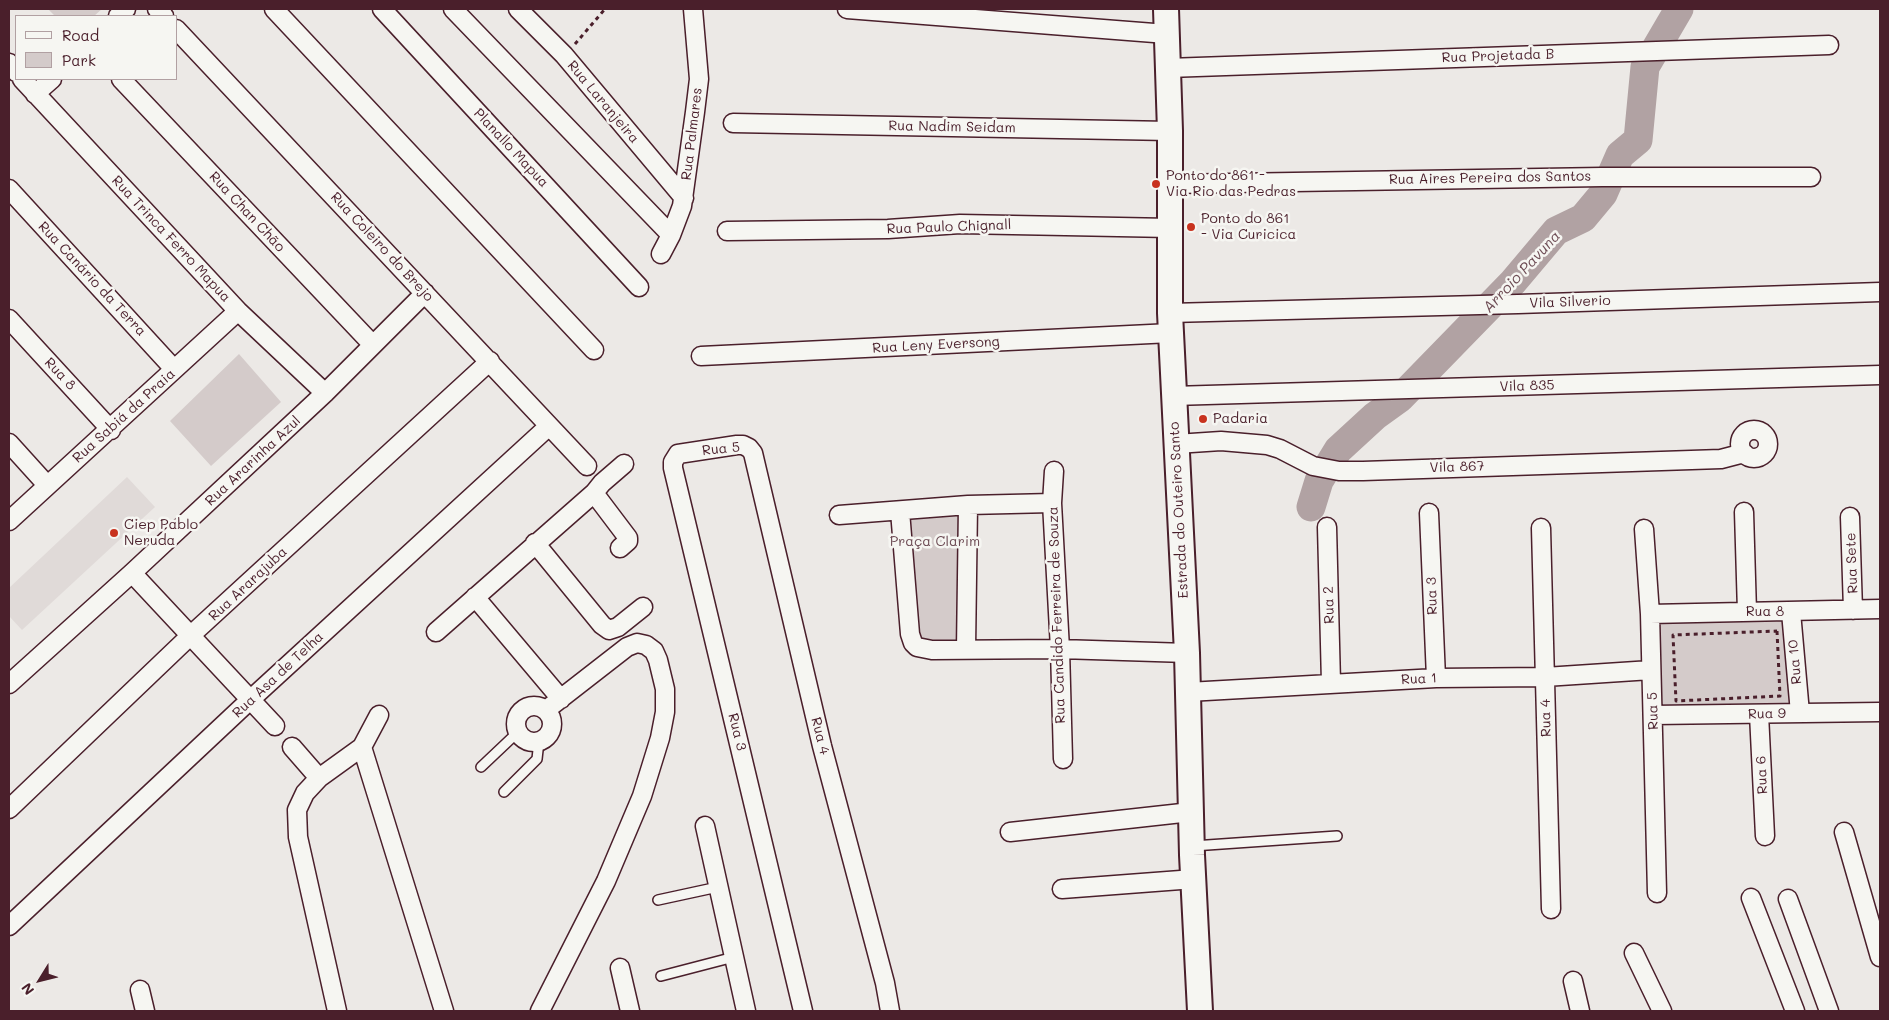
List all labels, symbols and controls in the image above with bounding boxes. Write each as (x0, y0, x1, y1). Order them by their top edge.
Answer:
legend (15, 15, 178, 80)
text: Road (62, 25, 99, 45)
street label: Rua Projetada B (1441, 46, 1555, 66)
text: Park (62, 50, 96, 70)
street label: Rua Laranjeira (564, 57, 642, 147)
street label: Rua Palmares (678, 87, 706, 181)
street label: Planallo Mapua (470, 105, 552, 191)
street label: Rua Nadim Seidam (888, 117, 1016, 137)
street label: Rua Chan Chão (206, 168, 288, 256)
place label: Ponto do 861 - Via Rio das Pedras (1166, 168, 1296, 200)
street label: Rua Aires Pereira dos Santos (1389, 168, 1591, 188)
street label: Rua Trinca Ferro Mapua (108, 172, 234, 306)
marker: Ponto do 861 - Via Rio das Pedras (1150, 178, 1162, 190)
street label: Rua Coleiro do Brejo (327, 189, 437, 305)
place label: Ponto do 861 - Via Curicica (1201, 211, 1296, 243)
street label: Rua Paulo Chignall (886, 216, 1012, 238)
street label: Rua Canário da Terra (35, 218, 149, 340)
marker: Ponto do 861 - Via Curicica (1185, 221, 1197, 233)
water label: Arroio Pavuna (1480, 227, 1564, 317)
street label: Vila Silverio (1529, 292, 1611, 312)
street label: Rua Leny Eversong (872, 333, 1000, 357)
street label: Rua 8 (41, 354, 79, 394)
street label: Rua Sabiá da Praia (69, 366, 179, 466)
street label: Vila 835 (1499, 377, 1555, 395)
place label: Padaria (1213, 411, 1268, 427)
street label: Rua Ararinha Azul (202, 413, 304, 509)
marker: Padaria (1197, 413, 1209, 425)
street label: Estrada do Outeiro Santo (1166, 421, 1192, 599)
street label: Rua 5 (701, 439, 741, 459)
street label: Vila 867 (1429, 458, 1485, 476)
street label: Rua Candido Ferreira de Souza (1045, 506, 1069, 724)
place label: Ciep Pablo Neruda (124, 517, 198, 550)
marker: Ciep Pablo Neruda (108, 527, 120, 539)
street label: Rua Sete (1843, 532, 1861, 594)
park label: Praça Clarim (890, 534, 980, 550)
street label: Rua Ararajuba (205, 543, 291, 625)
street label: Rua 3 (1423, 577, 1441, 615)
street label: Rua 2 (1320, 586, 1338, 624)
street label: Rua 8 (1746, 604, 1784, 620)
street label: Rua Asa de Telha (229, 629, 327, 721)
street label: Rua 10 (1785, 639, 1805, 685)
street label: Rua 1 (1401, 670, 1437, 688)
street label: Rua 5 (1644, 692, 1662, 730)
street label: Rua 4 (1537, 699, 1555, 737)
street label: Rua 9 (1748, 705, 1786, 723)
street label: Rua 3 (724, 712, 750, 752)
street label: Rua 4 (807, 716, 833, 756)
street label: Rua 6 (1753, 755, 1771, 795)
north arrow (15, 955, 65, 1005)
text: N (17, 979, 38, 999)

